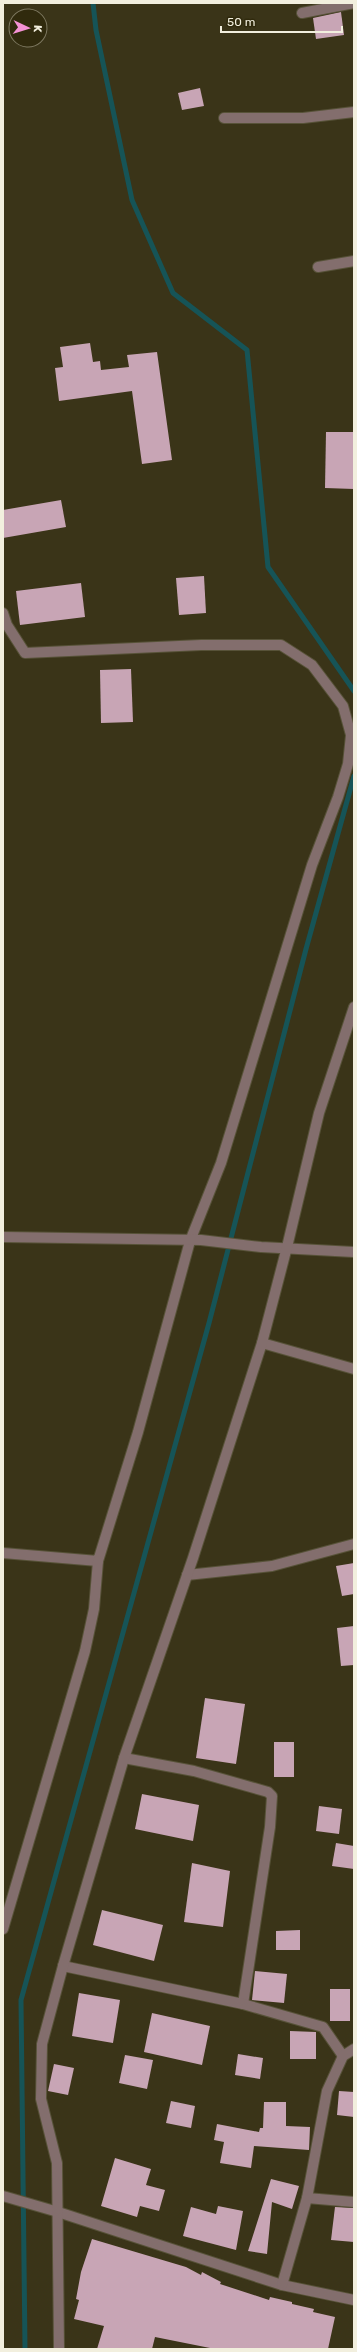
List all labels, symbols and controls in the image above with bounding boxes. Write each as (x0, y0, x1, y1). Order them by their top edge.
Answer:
north arrow (8, 8, 48, 48)
scale bar (221, 8, 342, 34)
text: 50 m (227, 15, 255, 29)
text: K (31, 25, 44, 33)

